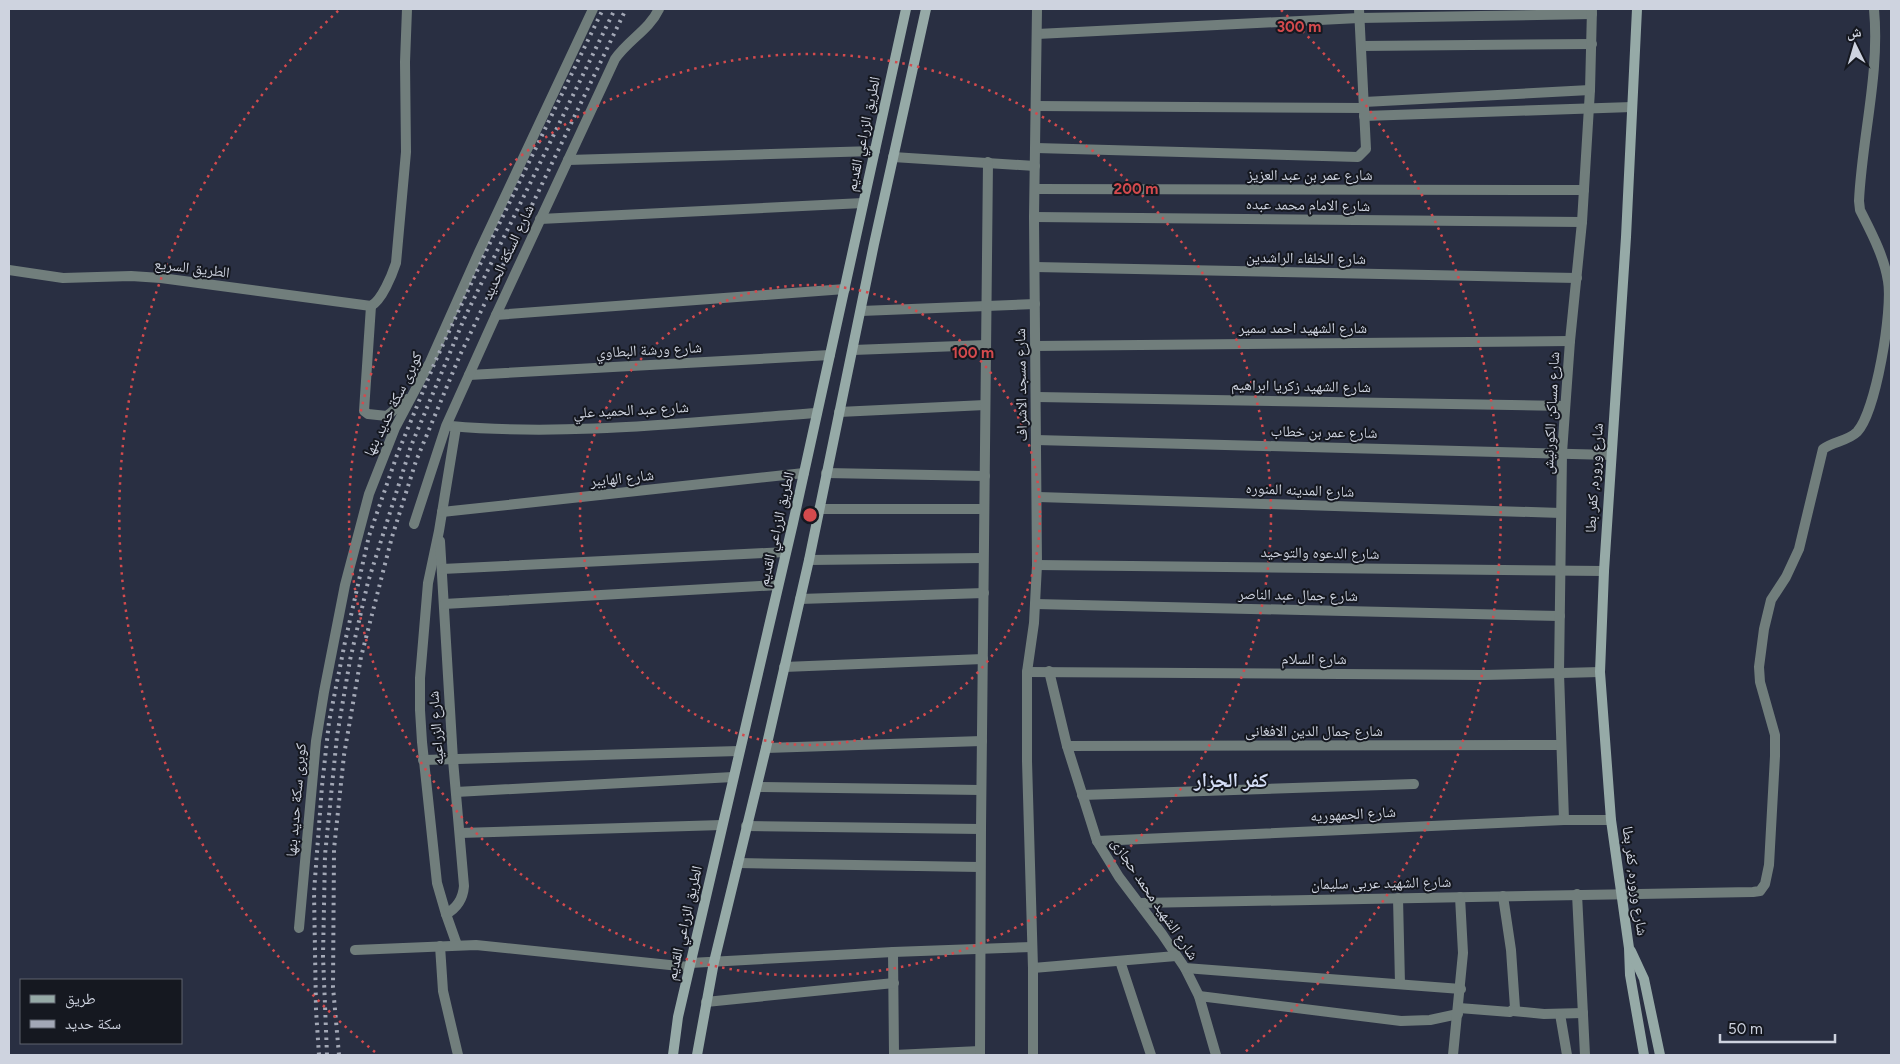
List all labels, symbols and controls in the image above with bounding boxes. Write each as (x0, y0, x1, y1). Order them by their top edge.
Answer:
text: 300 m (1277, 18, 1321, 36)
north arrow (1830, 20, 1880, 70)
text: ش (1846, 23, 1862, 42)
street label: الطريق الزراعي القديم (842, 75, 887, 194)
street label: شارع عمر بن عبد العزيز (1246, 166, 1373, 185)
text: 200 m (1114, 180, 1158, 198)
street label: شارع الامام محمد عبده (1246, 195, 1370, 216)
street label: شارع السكة الحديد (478, 202, 539, 303)
street label: شارع الخلفاء الراشدين (1246, 248, 1366, 269)
street label: الطريق السريع (153, 254, 231, 283)
street label: شارع الشهيد احمد سمير (1238, 319, 1367, 338)
street label: شارع مسجد الاشراف (1011, 328, 1032, 442)
street label: شارع ورشة البطاوي (596, 338, 703, 365)
text: 100 m (952, 344, 994, 362)
street label: كوبرى سكة حديد بنها (360, 349, 427, 460)
street label: شارع مساكن الكورنيش (1539, 351, 1564, 475)
street label: شارع الشهيد زكريا ابراهيم (1231, 376, 1371, 397)
street label: شارع عبد الحميد علي (573, 398, 690, 425)
street label: شارع عمر بن خطاب (1270, 422, 1378, 443)
street label: شارع وروره, كفر بطا (1581, 422, 1608, 534)
street label: شارع الهايبر (588, 466, 655, 491)
street label: الطريق الزراعي القديم (754, 470, 801, 589)
street label: شارع المدينه المنوره (1245, 479, 1355, 502)
centre of rings (801, 506, 819, 524)
street label: شارع الدعوه والتوحيد (1260, 543, 1380, 564)
street label: شارع جمال عبد الناصر (1237, 585, 1358, 606)
street label: شارع السلام (1281, 650, 1347, 669)
street label: شارع الزراعيه (424, 690, 449, 766)
street label: شارع جمال الدين الافغانى (1245, 722, 1383, 741)
street label: كوبرى سكة حديد بنها (282, 742, 311, 858)
district label: كفر الجزار (1193, 768, 1268, 792)
street label: شارع الجمهوريه (1310, 803, 1396, 826)
street label: شارع وروره, كفر بطا (1617, 825, 1652, 937)
street label: شارع الشهيد محمد حجازى (1107, 835, 1203, 964)
street label: الطريق الزراعي القديم (662, 864, 709, 983)
street label: شارع الشهيد عربى سليمان (1311, 873, 1451, 894)
legend (20, 979, 182, 1044)
text: طريق (65, 990, 96, 1009)
scale bar (1720, 1012, 1835, 1044)
text: سكة حديد (65, 1015, 121, 1033)
text: 50 m (1728, 1020, 1763, 1038)

